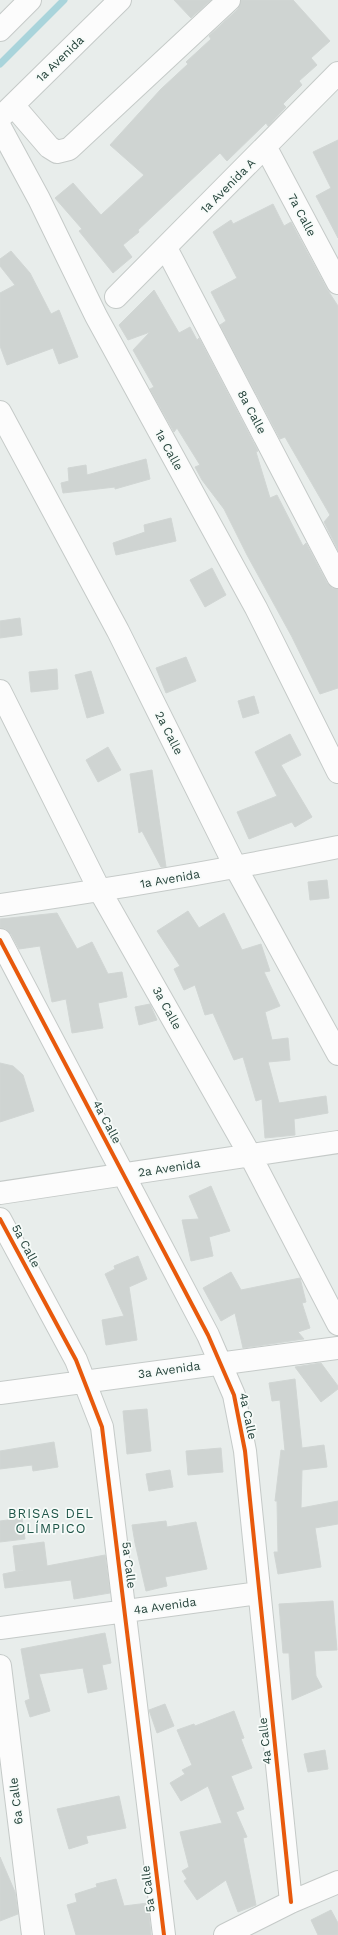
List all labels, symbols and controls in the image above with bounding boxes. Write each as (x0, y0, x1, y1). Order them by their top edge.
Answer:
street label: 1a Avenida (33, 33, 87, 85)
street label: 1a Avenida A (198, 156, 258, 216)
street label: 7a Calle (285, 191, 319, 239)
street label: 8a Calle (235, 388, 269, 436)
street label: 1a Calle (152, 427, 186, 473)
street label: 2a Calle (152, 709, 186, 757)
street label: 1a Avenida (139, 867, 201, 891)
street label: 3a Calle (150, 984, 185, 1032)
street label: 4a Calle (90, 1098, 124, 1146)
street label: 2a Avenida (137, 1156, 201, 1180)
street label: 5a Calle (9, 1222, 43, 1270)
street label: 3a Avenida (137, 1359, 201, 1381)
street label: 4a Calle (236, 1391, 260, 1441)
district label: BRISAS DEL OLÍMPICO (8, 1506, 94, 1536)
street label: 5a Calle (119, 1541, 139, 1589)
street label: 4a Avenida (133, 1595, 197, 1617)
street label: 4a Calle (256, 1717, 274, 1765)
street label: 6a Calle (6, 1777, 26, 1825)
street label: 5a Calle (138, 1865, 158, 1913)

